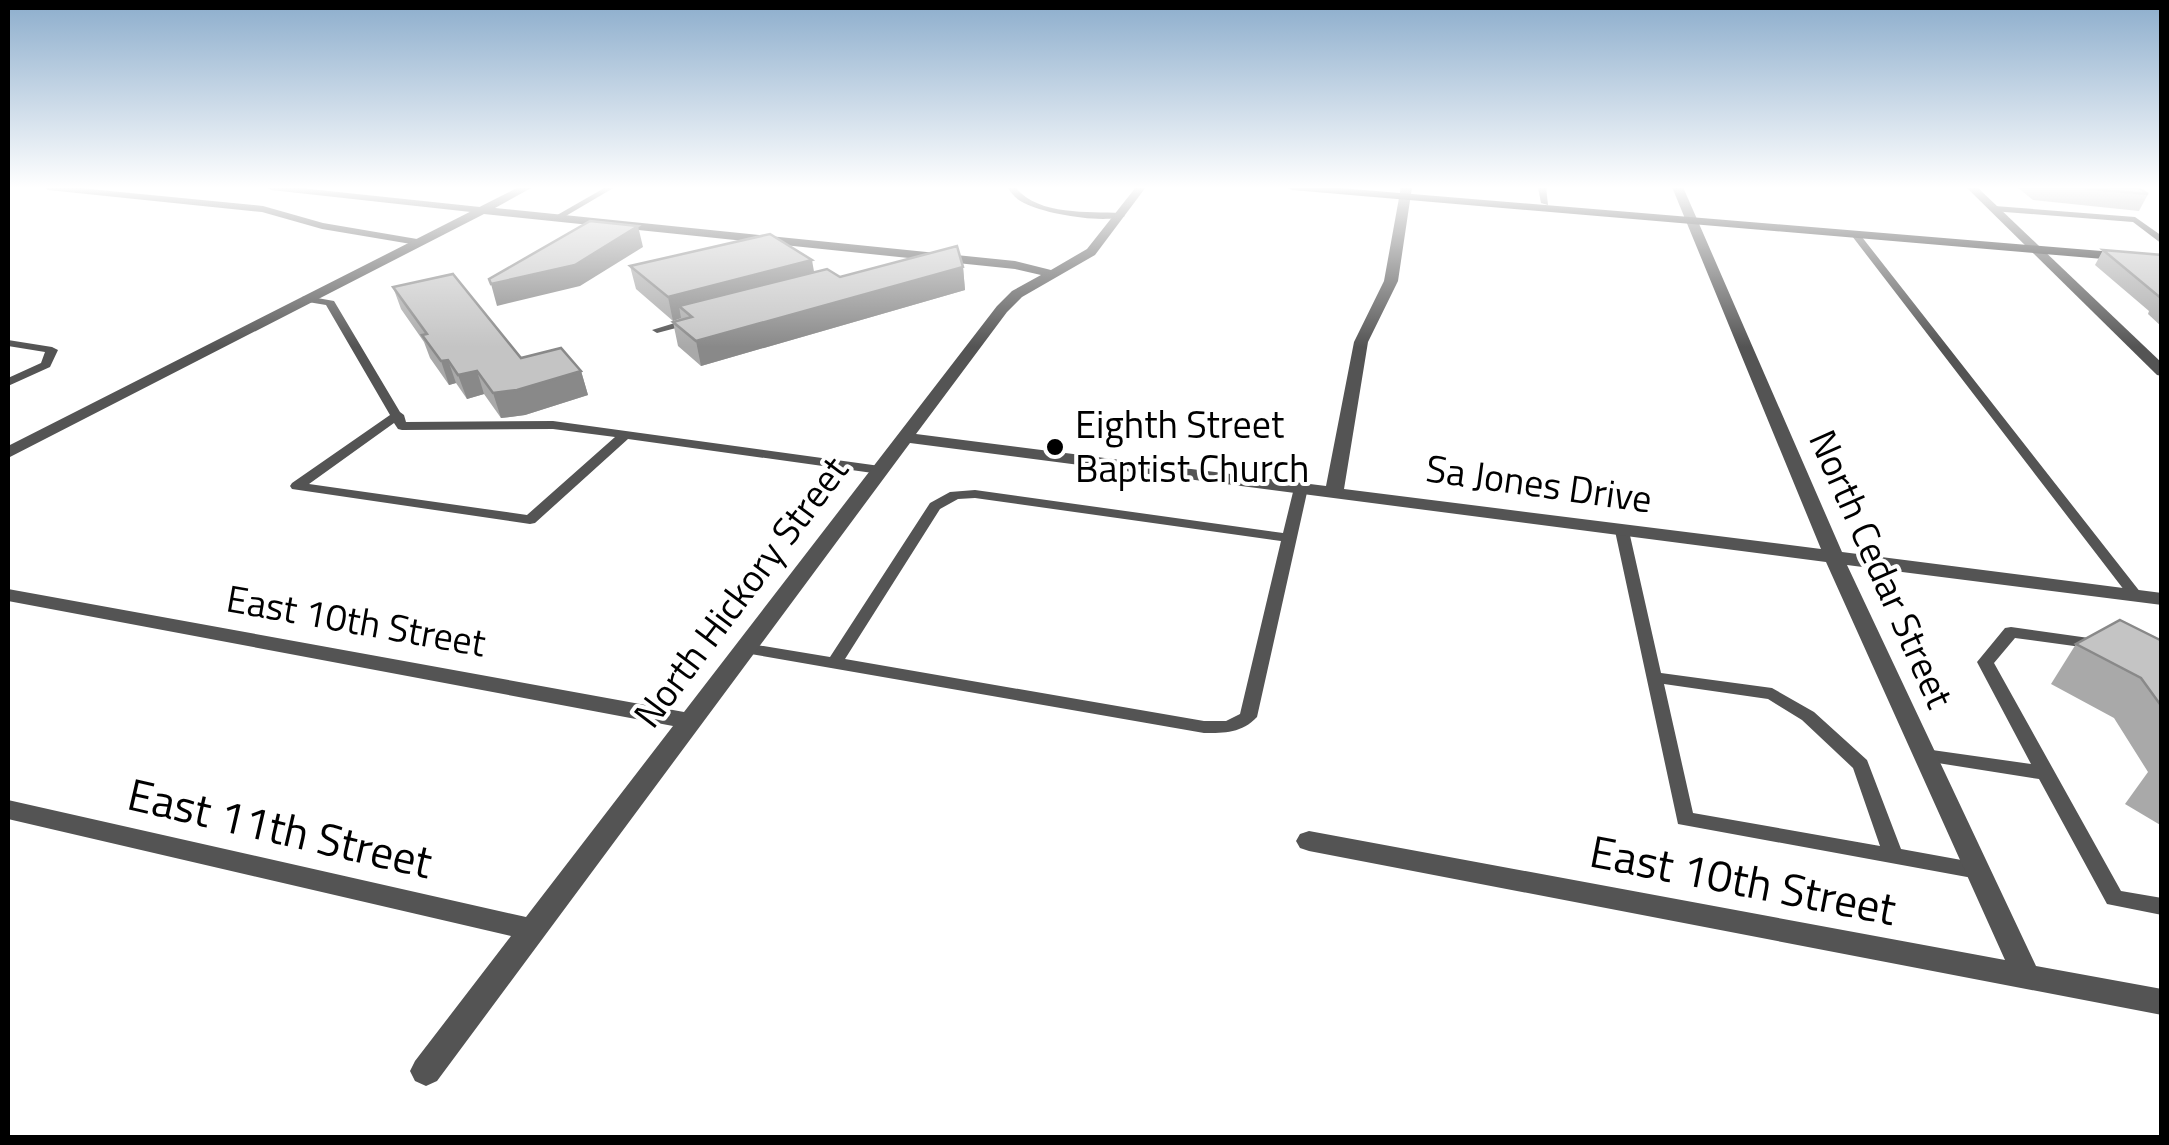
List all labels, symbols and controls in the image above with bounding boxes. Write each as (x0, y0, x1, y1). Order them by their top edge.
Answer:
place label: Eighth Street Baptist Church (1075, 395, 1309, 497)
street label: North Cedar Street (1795, 420, 1969, 717)
marker: Eighth Street Baptist Church (1044, 436, 1066, 458)
street label: Sa Jones Drive (1422, 438, 1656, 528)
street label: North Hickory Street (619, 443, 862, 739)
street label: East 10th Street (222, 569, 490, 671)
street label: East 11th Street (121, 759, 439, 895)
street label: East 10th Street (1584, 816, 1902, 942)

